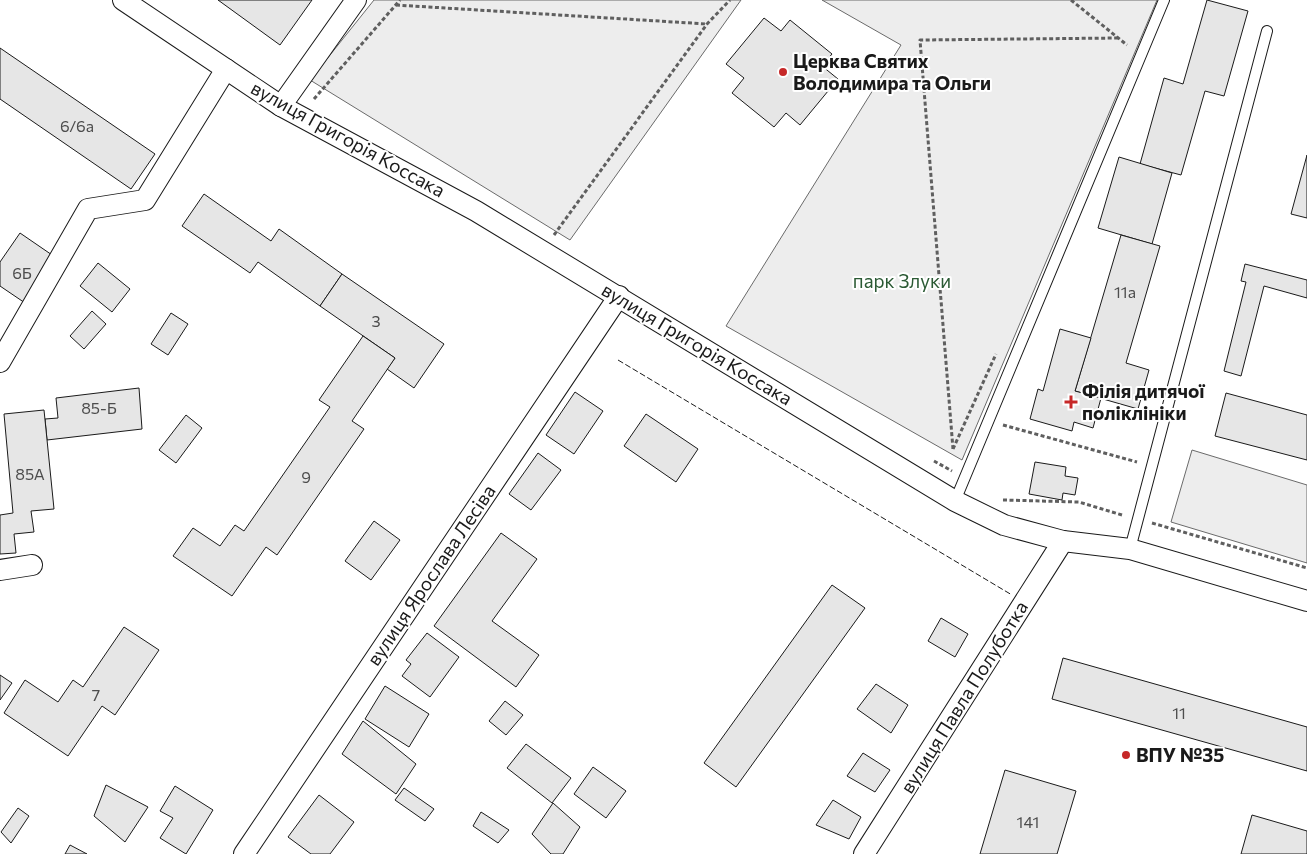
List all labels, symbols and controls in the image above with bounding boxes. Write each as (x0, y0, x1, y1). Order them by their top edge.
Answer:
place label: Церква Святих Володимира та Ольги (793, 49, 991, 94)
marker: Церква Святих Володимира та Ольги (777, 66, 789, 78)
street label: вулиця Григорія Коссака (247, 76, 449, 202)
house number: 6/6а (60, 116, 94, 135)
house number: 6Б (12, 263, 32, 282)
park label: парк Злуки (853, 269, 951, 292)
street label: вулиця Григорія Коссака (598, 278, 797, 410)
house number: 11а (1114, 282, 1136, 301)
house number: 3 (371, 311, 381, 330)
place label: Філія дитячої поліклініки (1082, 379, 1205, 424)
marker: Філія дитячої поліклініки (1064, 395, 1078, 409)
house number: 85-Б (81, 398, 117, 417)
house number: 85А (15, 464, 45, 483)
house number: 9 (301, 467, 311, 486)
street label: вулиця Ярослава Лесіва (361, 480, 500, 670)
street label: вулиця Павла Полуботка (895, 596, 1032, 797)
house number: 7 (92, 685, 100, 704)
house number: 11 (1172, 703, 1186, 722)
place label: ВПУ №35 (1136, 743, 1224, 766)
marker: ВПУ №35 (1120, 749, 1132, 761)
house number: 141 (1017, 812, 1039, 831)

